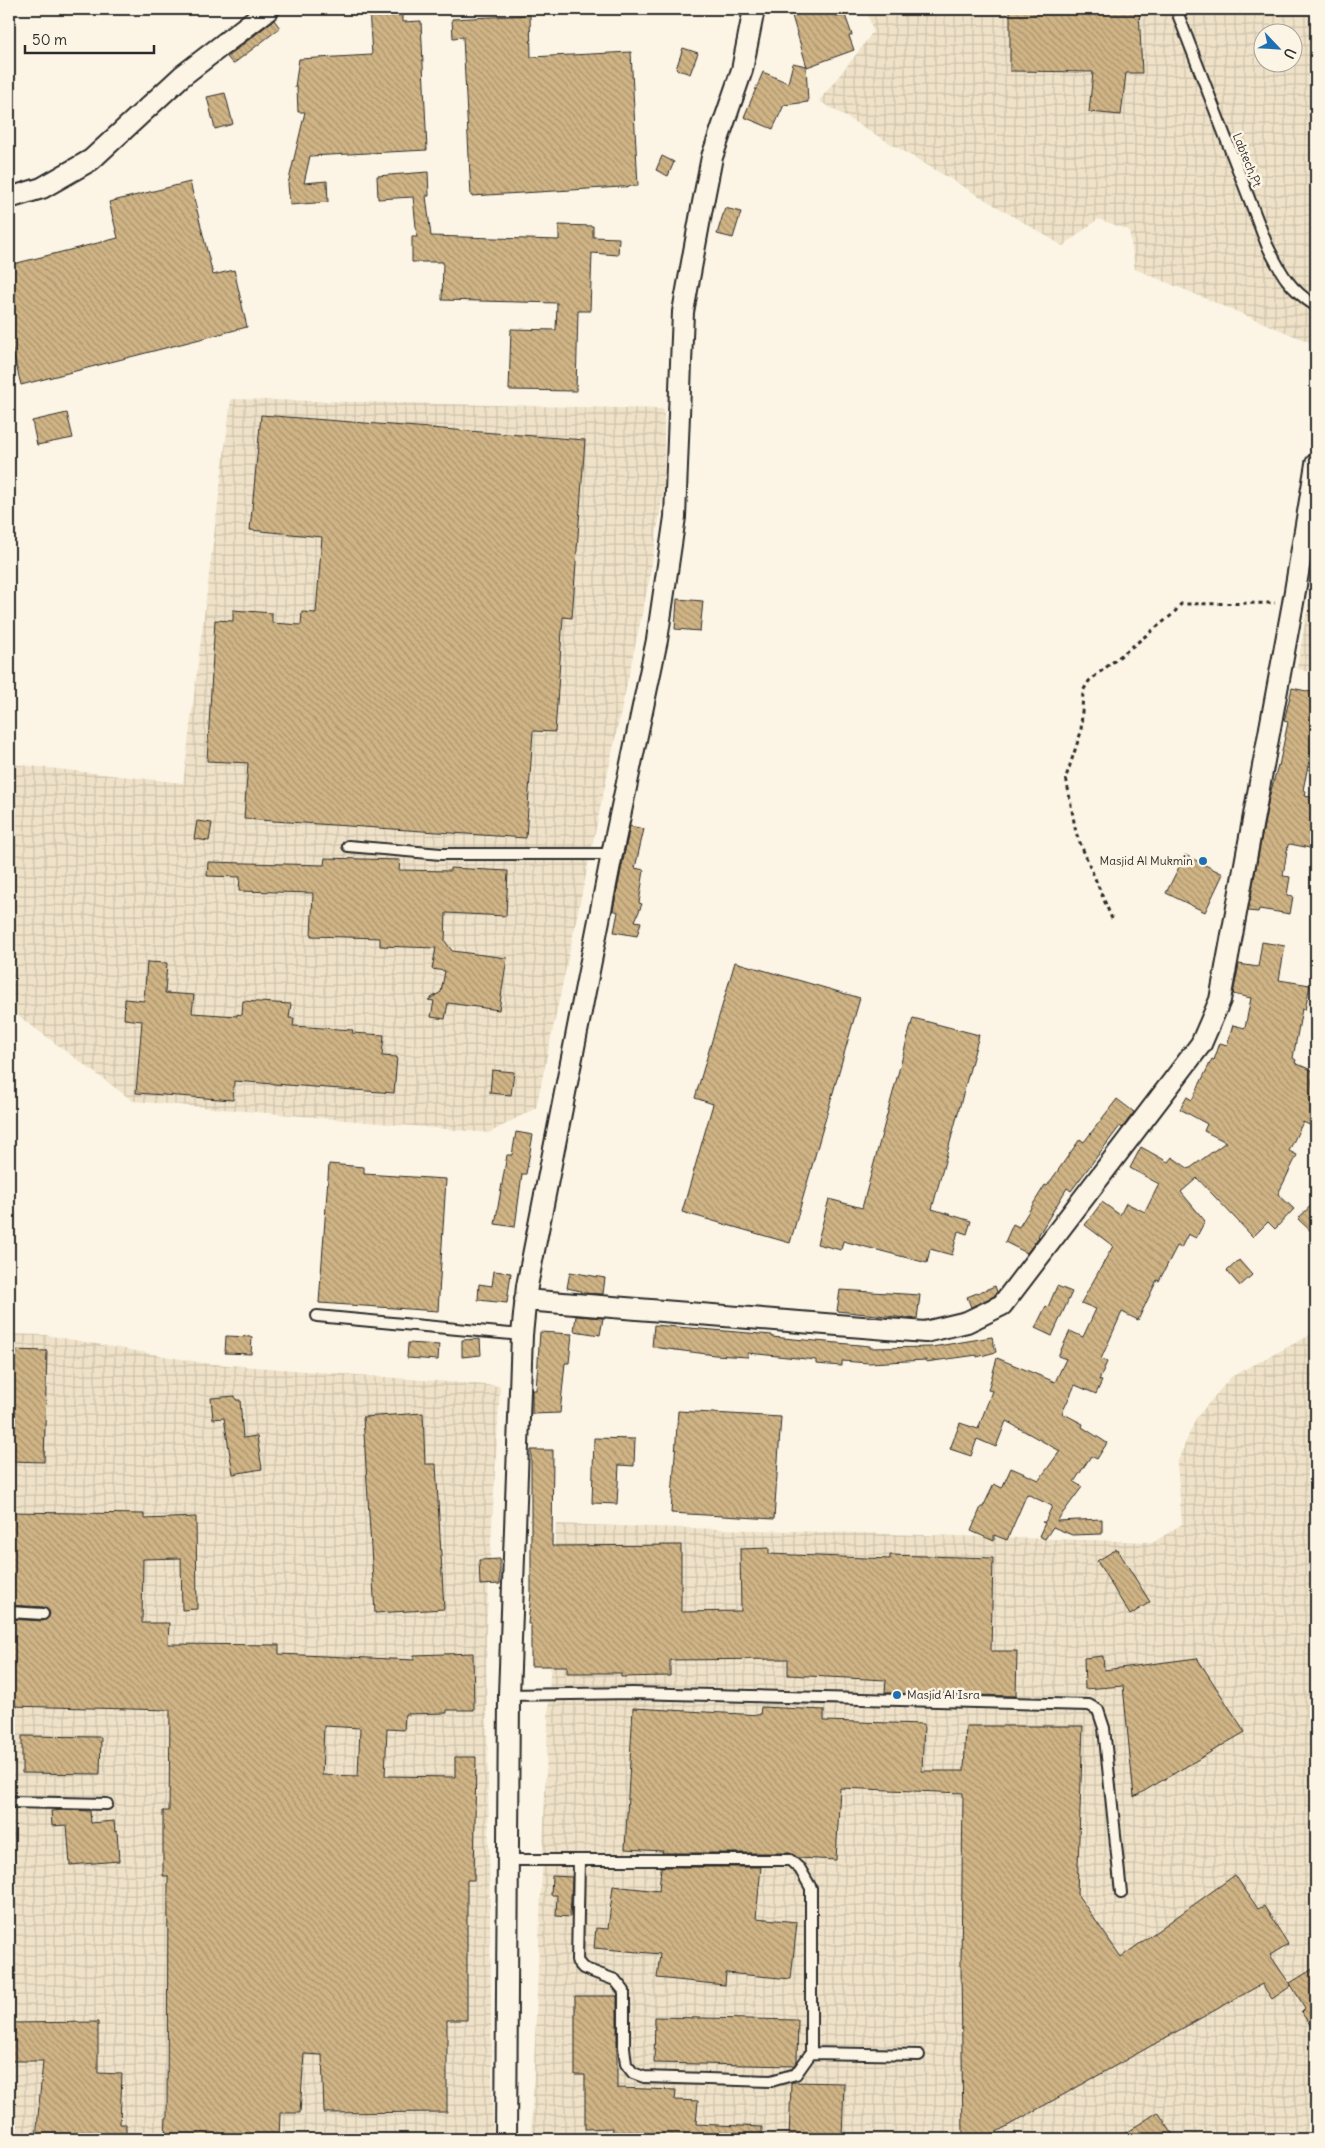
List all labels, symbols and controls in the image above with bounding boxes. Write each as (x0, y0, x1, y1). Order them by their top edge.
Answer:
scale bar (25, 22, 154, 54)
north arrow (1252, 22, 1302, 72)
text: 50 m (32, 30, 67, 49)
text: U (1280, 45, 1300, 62)
street label: Labtech,Pt (1230, 131, 1265, 189)
place label: Masjid Al Mukmin (1100, 853, 1193, 868)
marker: Masjid Al Mukmin (1197, 855, 1209, 867)
place label: Masjid Al Isra (907, 1687, 980, 1702)
marker: Masjid Al Isra (891, 1689, 903, 1701)

